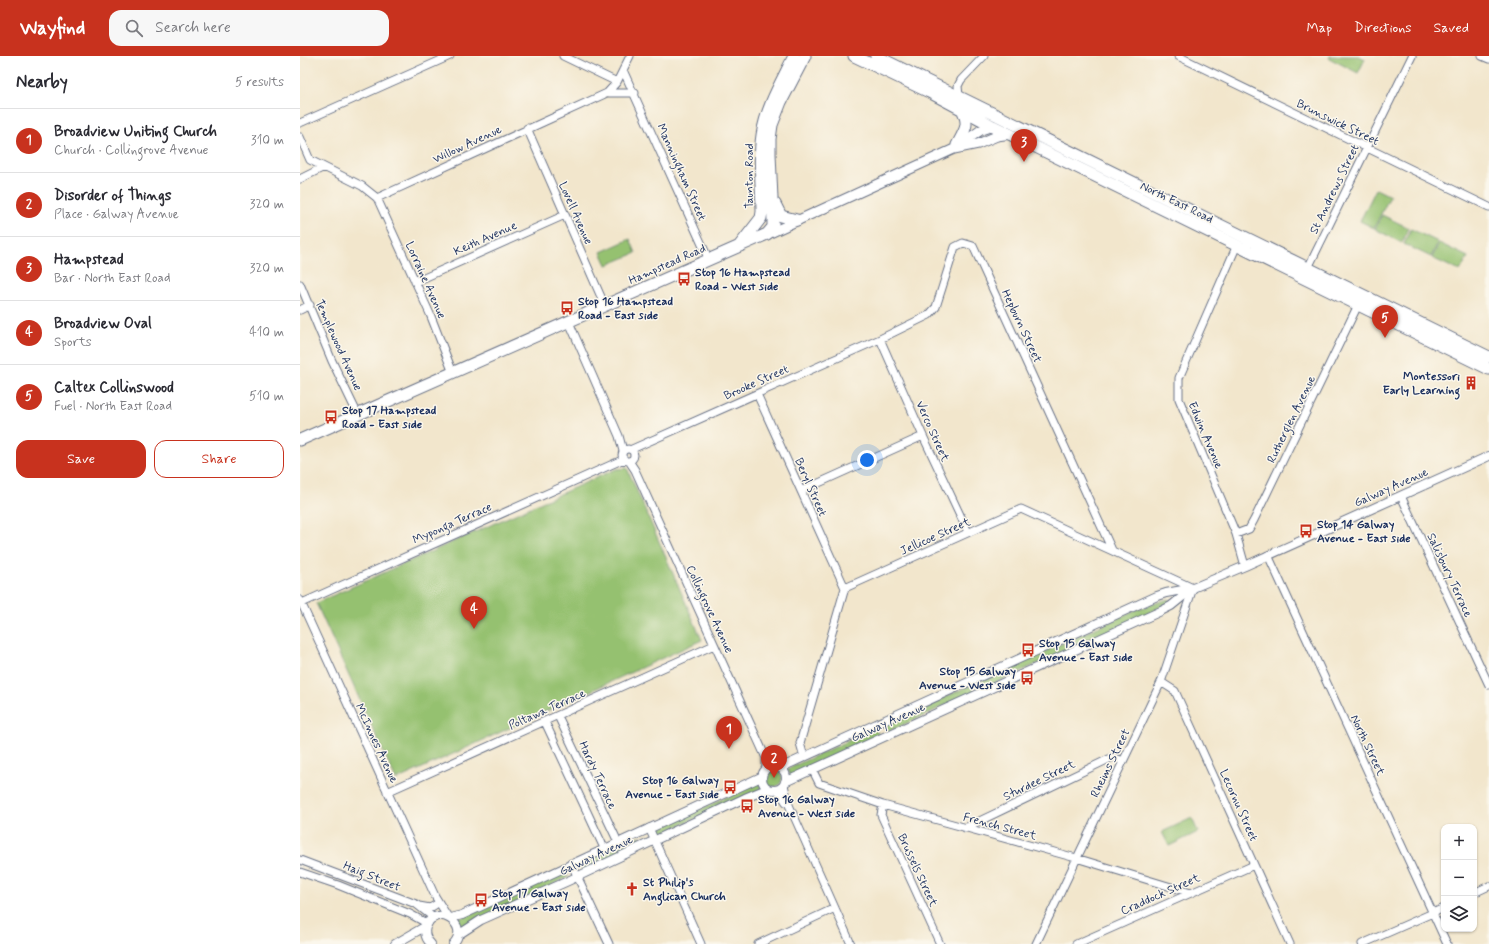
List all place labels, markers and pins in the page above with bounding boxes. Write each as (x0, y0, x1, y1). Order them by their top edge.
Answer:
pin: 3 (1011, 129, 1037, 162)
place label: Stop 16 Hampstead Road - West side (695, 265, 790, 295)
bus stop icon: Stop 16 Hampstead Road - West side (676, 271, 692, 287)
place label: Stop 16 Hampstead Road - East side (578, 294, 673, 324)
bus stop icon: Stop 16 Hampstead Road - East side (559, 300, 575, 316)
pin: 5 (1372, 305, 1398, 338)
place label: Montessori Early Learning (1383, 369, 1460, 400)
building icon: Montessori Early Learning (1463, 375, 1479, 391)
place label: Stop 17 Hampstead Road - East side (342, 403, 437, 433)
bus stop icon: Stop 17 Hampstead Road - East side (323, 409, 339, 425)
place label: Stop 14 Galway Avenue - East side (1317, 517, 1411, 547)
bus stop icon: Stop 14 Galway Avenue - East side (1298, 523, 1314, 539)
pin: 4 (461, 596, 487, 629)
place label: Stop 15 Galway Avenue - East side (1039, 636, 1133, 666)
bus stop icon: Stop 15 Galway Avenue - East side (1020, 642, 1036, 658)
place label: Stop 15 Galway Avenue - West side (919, 664, 1017, 694)
bus stop icon: Stop 15 Galway Avenue - West side (1019, 670, 1035, 686)
pin: 1 (716, 716, 742, 749)
pin: 2 (761, 745, 787, 778)
place label: Stop 16 Galway Avenue - East side (625, 773, 720, 803)
bus stop icon: Stop 16 Galway Avenue - East side (722, 779, 738, 795)
place label: Stop 16 Galway Avenue - West side (758, 792, 856, 822)
bus stop icon: Stop 16 Galway Avenue - West side (739, 798, 755, 814)
place label: St Philip's Anglican Church (643, 875, 726, 906)
church icon: St Philip's Anglican Church (624, 881, 640, 897)
place label: Stop 17 Galway Avenue - East side (492, 886, 586, 916)
bus stop icon: Stop 17 Galway Avenue - East side (473, 892, 489, 908)

